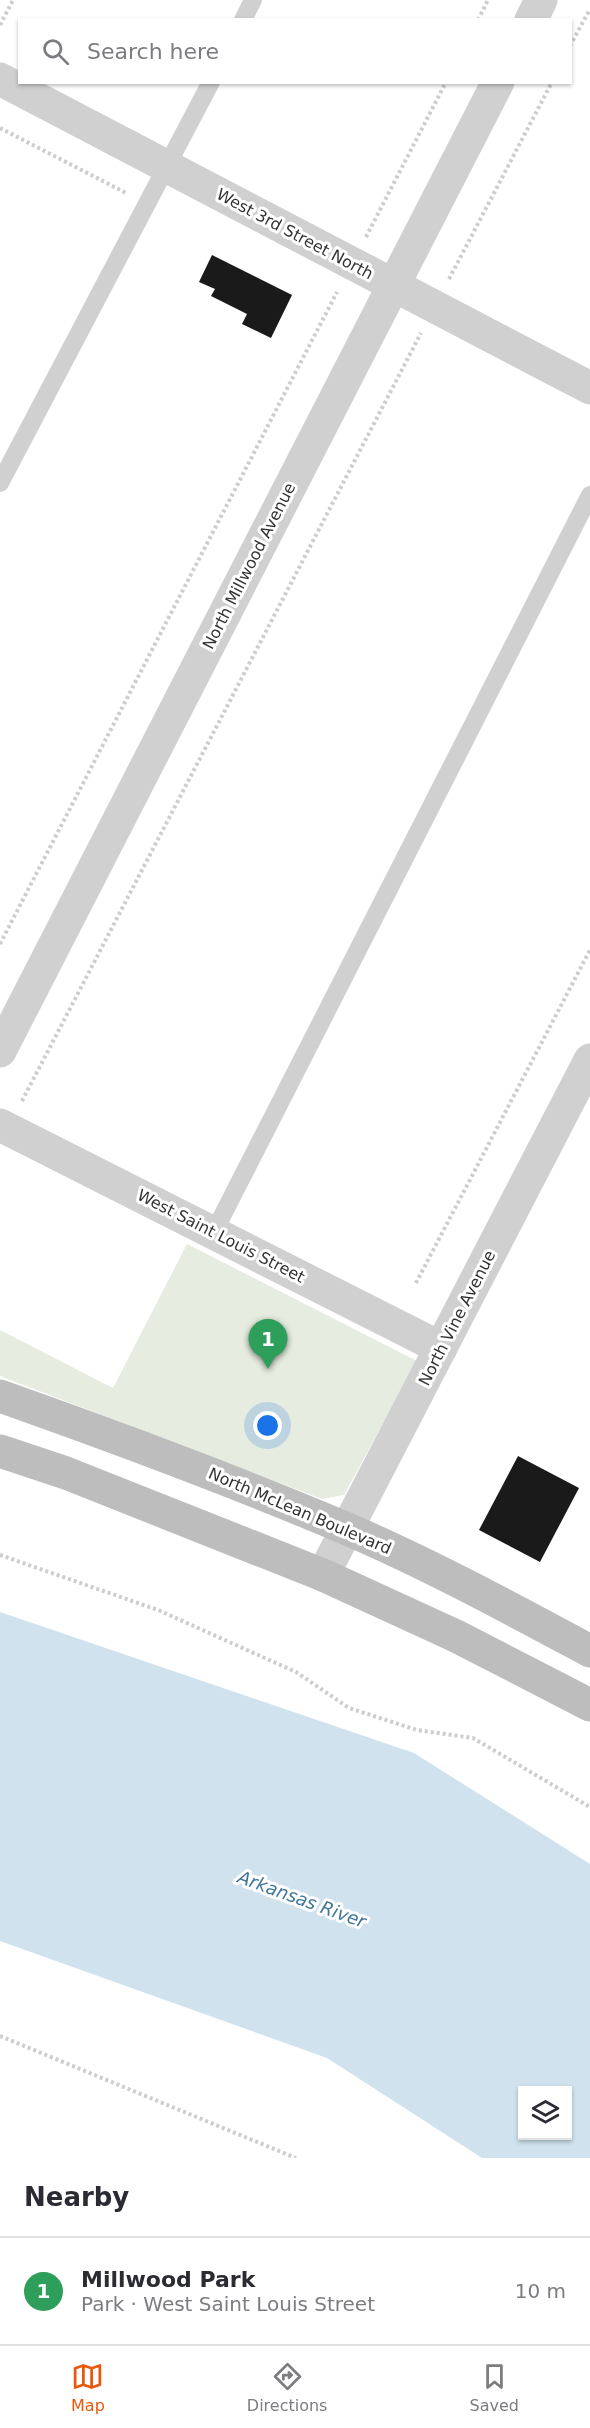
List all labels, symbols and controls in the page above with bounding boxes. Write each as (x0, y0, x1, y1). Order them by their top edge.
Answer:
search box (18, 18, 572, 84)
icon: search (39, 35, 72, 68)
text: Search here (87, 39, 219, 64)
street label: West 3rd Street North (213, 185, 377, 283)
street label: North Millwood Avenue (199, 480, 299, 652)
street label: West Saint Louis Street (134, 1185, 308, 1287)
street label: North Vine Avenue (415, 1247, 499, 1389)
pin: 1 (248, 1320, 288, 1369)
your location (253, 1411, 282, 1440)
street label: North McLean Boulevard (206, 1464, 394, 1558)
water label: Arkansas River (234, 1866, 370, 1932)
map controls (518, 2086, 572, 2140)
button: layers (518, 2086, 572, 2140)
text: Nearby (24, 2182, 129, 2212)
text: Millwood Park (81, 2267, 255, 2292)
text: 1 (37, 2279, 50, 2303)
text: 10 m (515, 2279, 566, 2303)
text: Park · West Saint Louis Street (81, 2292, 375, 2316)
tab: Map (71, 2360, 105, 2415)
tab: Directions (247, 2360, 327, 2415)
tab: Saved (470, 2360, 519, 2415)

